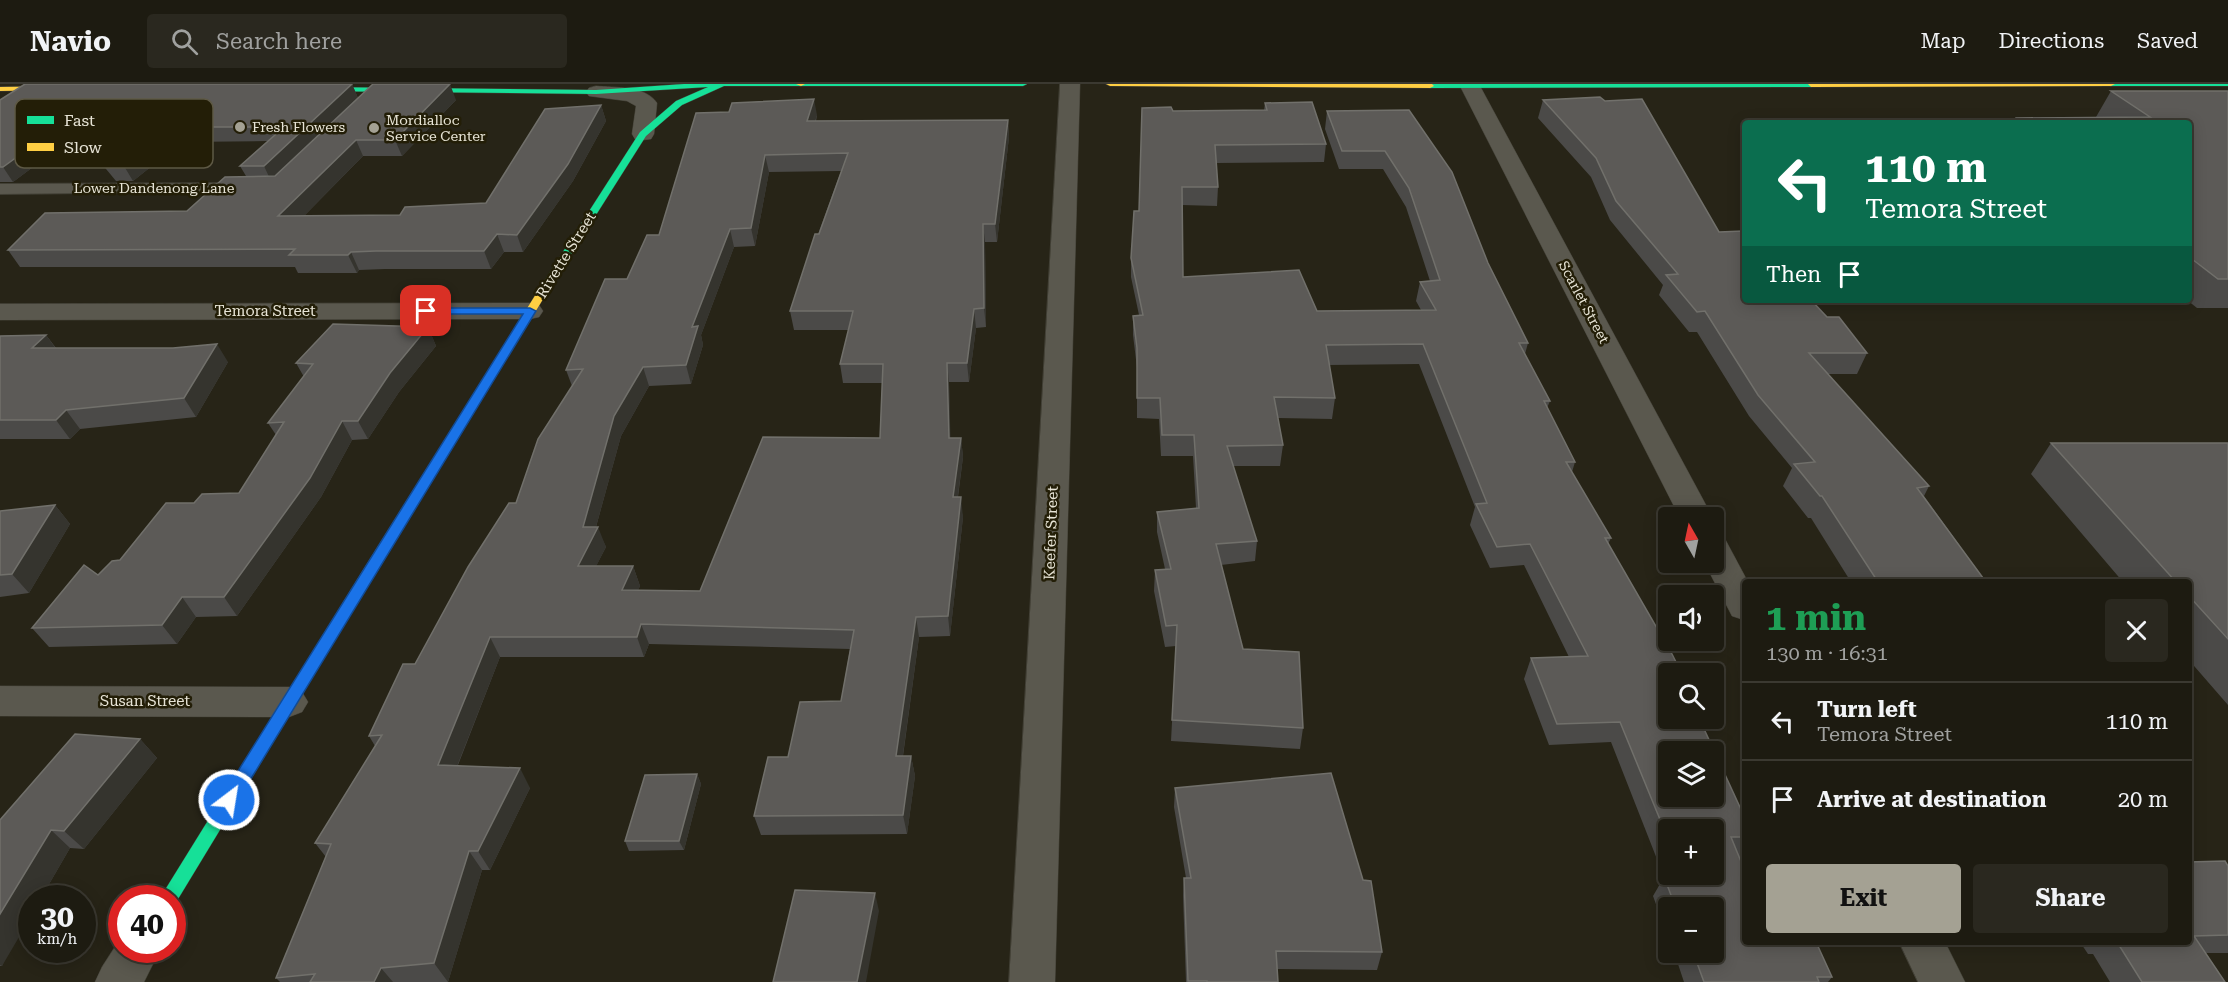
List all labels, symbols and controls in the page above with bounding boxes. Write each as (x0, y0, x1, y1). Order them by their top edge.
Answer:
search box (147, 14, 567, 68)
text: Navio (30, 25, 111, 58)
icon: search (168, 25, 201, 58)
text: Search here (216, 29, 342, 54)
text: Map (1921, 29, 1965, 53)
text: Directions (1998, 29, 2104, 53)
text: Saved (2137, 29, 2198, 53)
legend (15, 99, 213, 168)
text: Fast (64, 111, 95, 130)
place label: Mordialloc Service Center (386, 112, 486, 144)
place label: Fresh Flowers (252, 119, 346, 135)
marker: Fresh Flowers (233, 120, 247, 134)
marker: Mordialloc Service Center (367, 121, 381, 135)
text: Slow (64, 138, 102, 157)
text: 110 m (1865, 143, 1987, 192)
icon: left (1766, 144, 1844, 222)
street label: Lower Dandenong Lane (74, 180, 235, 196)
text: Temora Street (1865, 193, 2047, 225)
street label: Rivette Street (532, 208, 600, 301)
street label: Scarlet Street (1556, 258, 1612, 346)
icon: arrive (1833, 258, 1866, 291)
text: Then (1766, 262, 1821, 287)
pin (400, 285, 451, 336)
icon: arrive (409, 294, 442, 327)
street label: Temora Street (214, 302, 316, 320)
street label: Keefer Street (1040, 485, 1062, 580)
north arrow (1658, 507, 1724, 573)
map controls (1658, 507, 1724, 963)
button: sound (1658, 585, 1724, 651)
text: 1 min (1766, 597, 1866, 639)
button: close (2105, 599, 2168, 662)
text: 130 m · 16:31 (1766, 641, 1888, 665)
button: search (1658, 663, 1724, 729)
street label: Susan Street (100, 692, 191, 710)
text: Turn left (1817, 697, 1917, 722)
icon: left (1766, 705, 1799, 738)
text: 110 m (2105, 709, 2168, 734)
text: Temora Street (1817, 722, 1952, 746)
button: layers (1658, 741, 1724, 807)
position arrow (197, 768, 261, 832)
icon: arrive (1766, 783, 1799, 816)
text: Arrive at destination (1817, 787, 2046, 812)
text: 20 m (2118, 787, 2168, 812)
button: + (1658, 819, 1724, 885)
button: Exit (1766, 864, 1961, 933)
button: Share (1973, 864, 2168, 933)
speed limit sign: 40 (108, 885, 186, 963)
button: − (1658, 897, 1724, 963)
text: 30 (40, 899, 74, 934)
text: km/h (37, 930, 77, 948)

